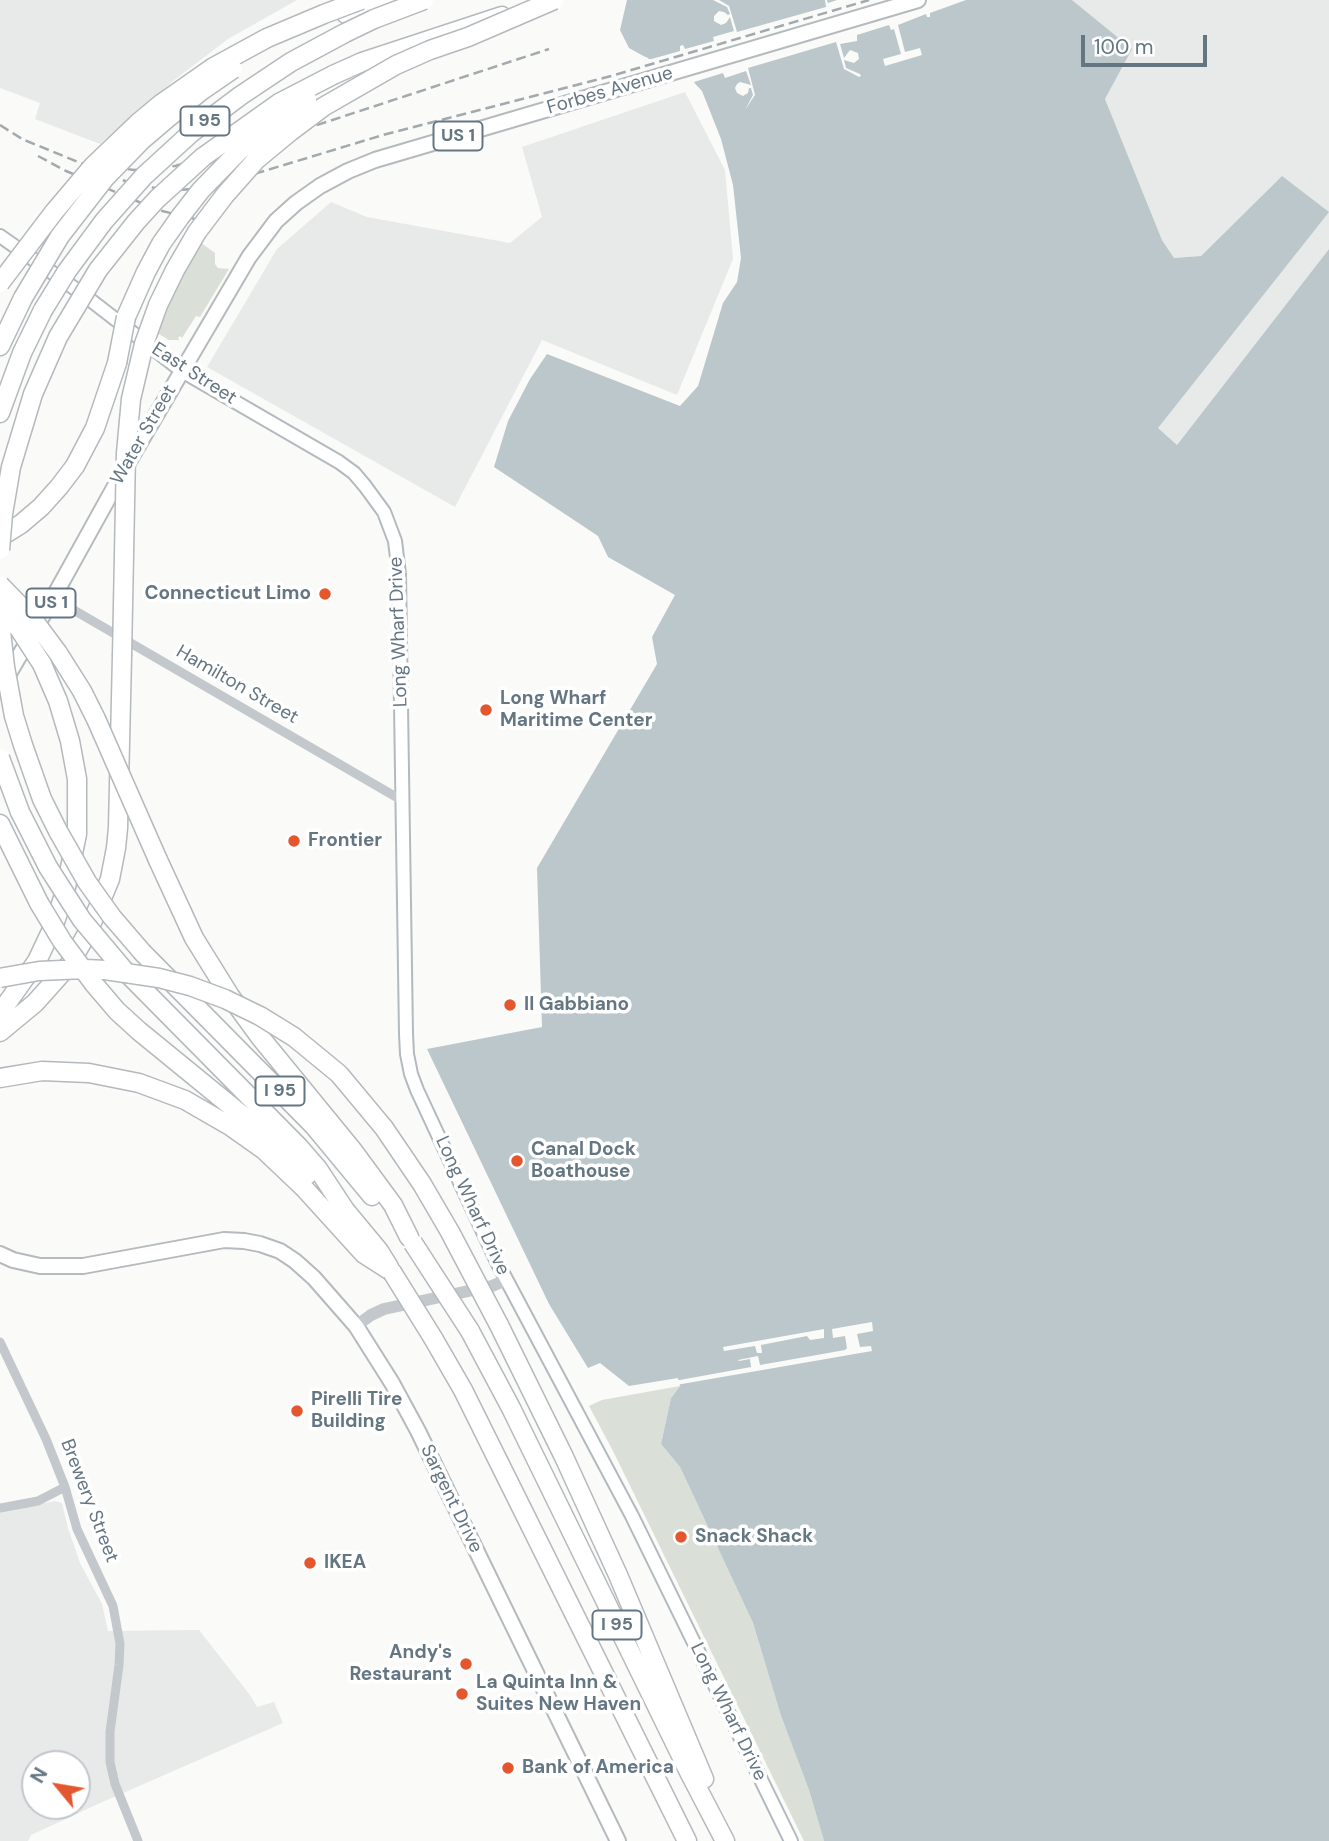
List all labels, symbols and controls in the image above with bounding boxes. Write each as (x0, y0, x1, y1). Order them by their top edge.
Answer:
scale bar (1084, 21, 1210, 65)
text: 100 m (1094, 33, 1154, 61)
street label: Forbes Avenue (544, 62, 676, 120)
road number: I 95 (180, 106, 230, 136)
road number: US 1 (434, 121, 482, 150)
street label: East Street (147, 338, 241, 410)
street label: Water Street (106, 381, 182, 489)
street label: Long Wharf Drive (385, 556, 413, 708)
place label: Connecticut Limo (144, 583, 311, 605)
marker: Connecticut Limo (317, 586, 333, 602)
road number: US 1 (26, 588, 76, 618)
street label: Hamilton Street (172, 641, 302, 729)
place label: Long Wharf Maritime Center (500, 688, 653, 732)
marker: Long Wharf Maritime Center (478, 702, 494, 718)
place label: Frontier (308, 830, 382, 852)
marker: Frontier (286, 833, 302, 849)
place label: Il Gabbiano (524, 994, 629, 1016)
marker: Il Gabbiano (502, 997, 518, 1013)
road number: I 95 (256, 1076, 304, 1106)
street label: Long Wharf Drive (430, 1133, 514, 1279)
place label: Canal Dock Boathouse (531, 1139, 636, 1183)
marker: Canal Dock Boathouse (509, 1153, 525, 1169)
place label: Pirelli Tire Building (311, 1389, 402, 1433)
marker: Pirelli Tire Building (289, 1403, 305, 1419)
street label: Brewery Street (55, 1436, 123, 1566)
street label: Sargent Drive (415, 1441, 487, 1557)
place label: Snack Shack (695, 1526, 813, 1548)
marker: Snack Shack (673, 1529, 689, 1545)
place label: IKEA (324, 1552, 366, 1574)
marker: IKEA (302, 1555, 318, 1571)
road number: I 95 (592, 1610, 642, 1640)
street label: Long Wharf Drive (685, 1639, 771, 1785)
place label: Andy's Restaurant (349, 1642, 452, 1686)
marker: Andy's Restaurant (458, 1656, 474, 1672)
place label: La Quinta Inn & Suites New Haven (476, 1672, 641, 1716)
marker: La Quinta Inn & Suites New Haven (454, 1686, 470, 1702)
north arrow (21, 1750, 91, 1820)
place label: Bank of America (522, 1757, 674, 1779)
marker: Bank of America (500, 1760, 516, 1776)
text: N (25, 1763, 53, 1788)

